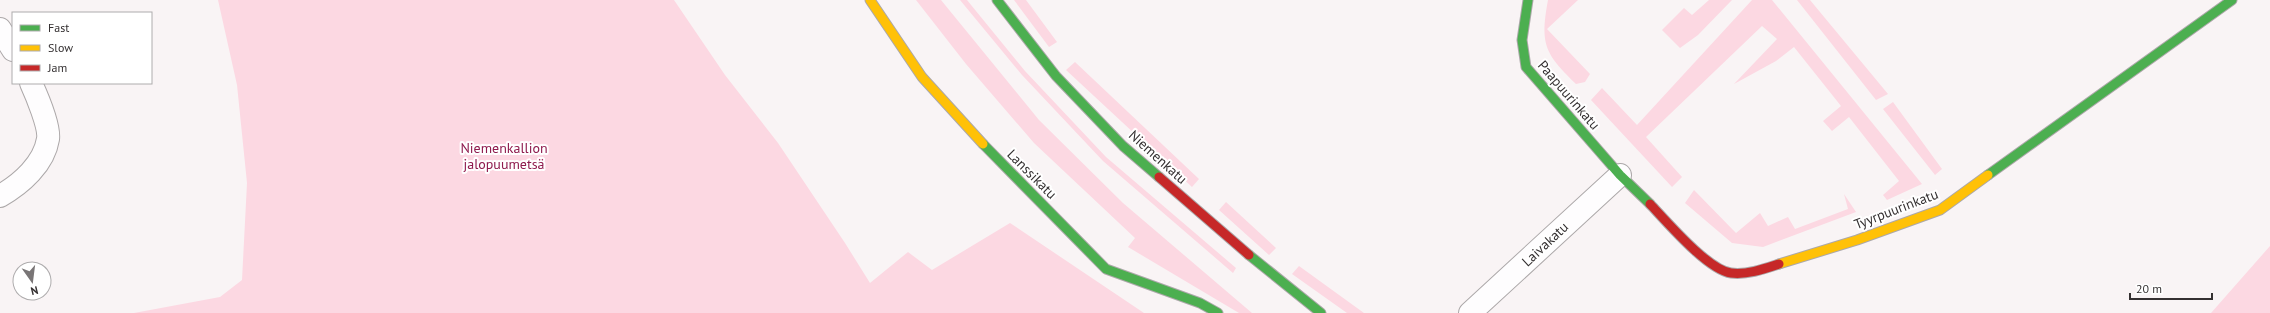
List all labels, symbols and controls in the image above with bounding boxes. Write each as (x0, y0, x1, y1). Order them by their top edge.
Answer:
legend (12, 12, 152, 84)
text: Fast (48, 20, 69, 35)
text: Slow (48, 40, 73, 55)
street label: Paapuurinkatu (1534, 57, 1604, 133)
text: Jam (47, 60, 67, 75)
street label: Niemenkatu (1125, 126, 1191, 188)
park label: Niemenkallion jalopuumetsä (460, 139, 548, 173)
street label: Lanssikatu (1003, 145, 1061, 203)
street label: Tyyrpuurinkatu (1851, 185, 1941, 233)
street label: Laivakatu (1518, 218, 1572, 270)
north arrow (12, 261, 52, 301)
scale bar (2130, 275, 2212, 301)
text: 20 m (2136, 281, 2162, 296)
text: N (29, 283, 40, 298)

